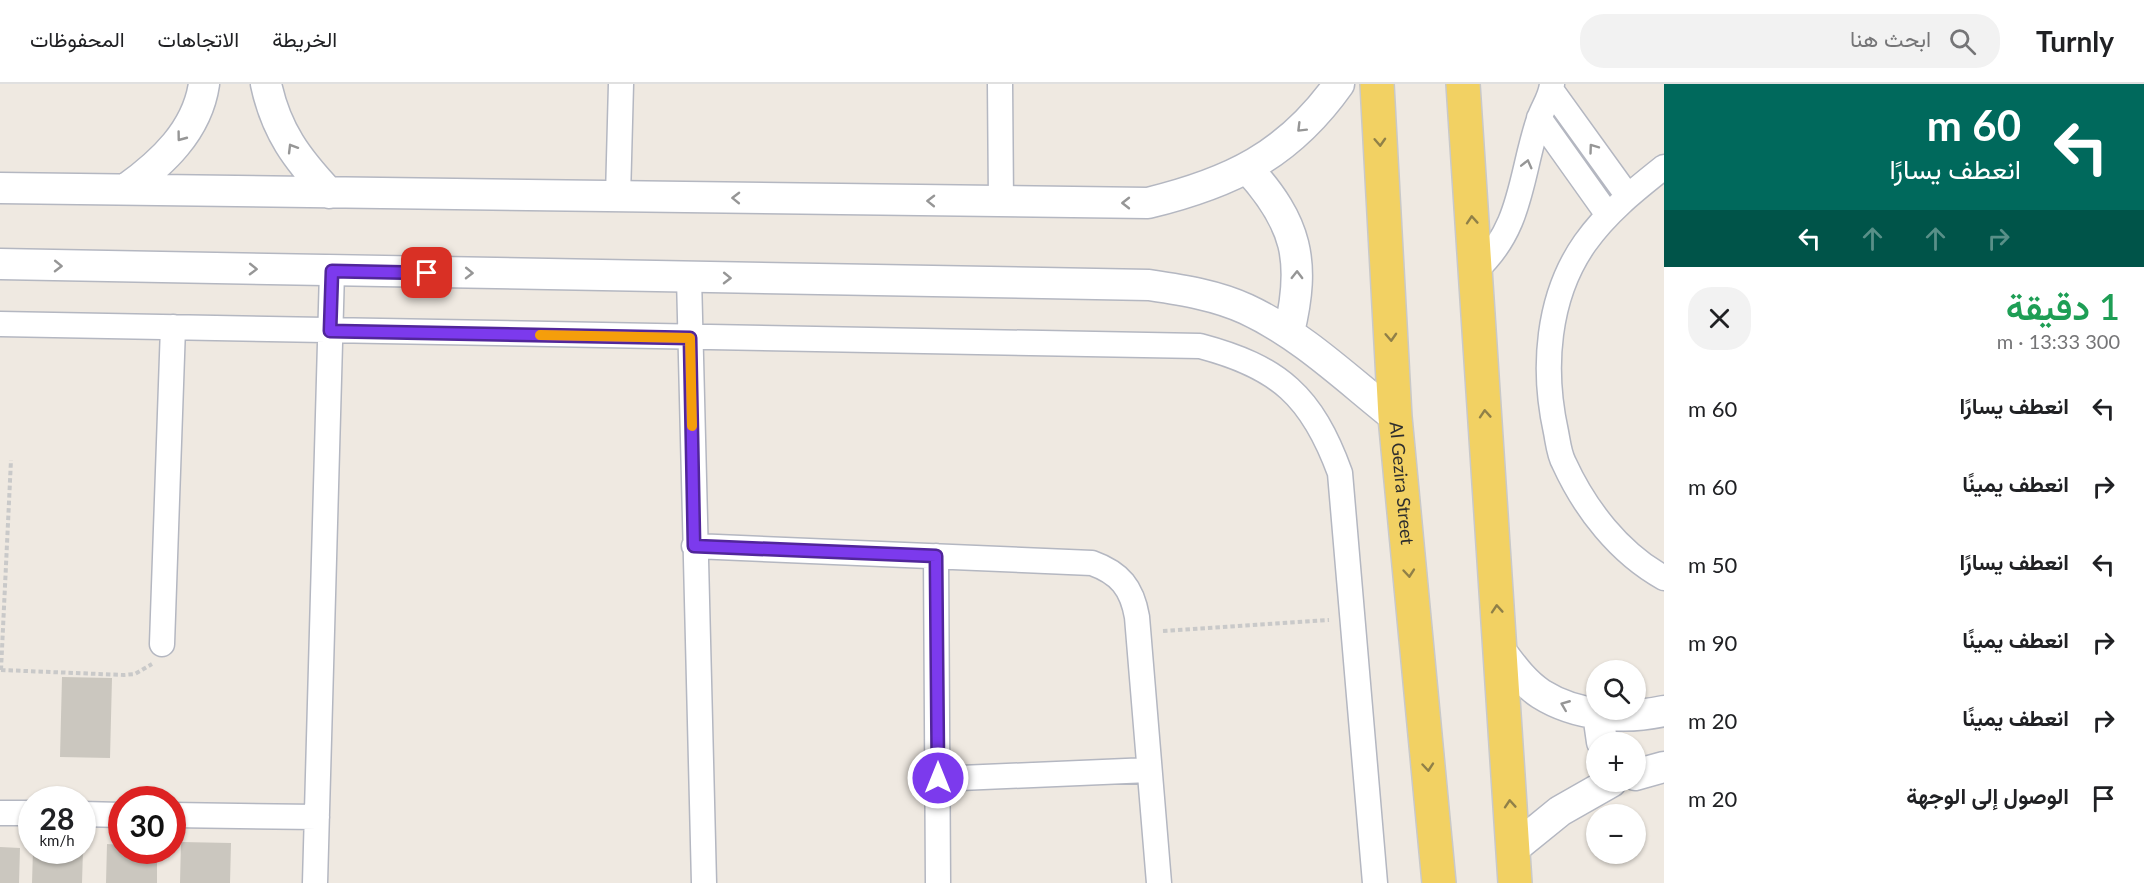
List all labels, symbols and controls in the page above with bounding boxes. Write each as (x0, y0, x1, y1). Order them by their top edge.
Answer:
search box (1580, 14, 2000, 68)
text: Turnly (2036, 24, 2114, 58)
text: ابحث هنا (1850, 25, 1931, 52)
icon: search (1946, 25, 1979, 58)
text: المحفوظات (30, 26, 125, 51)
text: الاتجاهات (158, 26, 239, 51)
text: الخريطة (272, 26, 337, 51)
text: 60 m (1927, 100, 2021, 150)
icon: left (2042, 108, 2120, 186)
one-way arrow (1297, 121, 1307, 132)
one-way arrow (178, 131, 189, 142)
one-way arrow (1374, 138, 1387, 147)
one-way arrow (1589, 143, 1600, 154)
one-way arrow (287, 144, 299, 154)
text: انعطف يسارًا (1889, 152, 2021, 185)
one-way arrow (1520, 159, 1533, 169)
one-way arrow (731, 192, 740, 205)
one-way arrow (926, 195, 935, 207)
one-way arrow (1121, 197, 1130, 209)
one-way arrow (1466, 215, 1479, 224)
icon: left (1793, 222, 1826, 255)
icon: ahead (1856, 222, 1889, 255)
icon: ahead (1919, 222, 1952, 255)
icon: right (1982, 222, 2015, 255)
pin (401, 247, 452, 298)
icon: arrive (410, 256, 443, 289)
one-way arrow (54, 259, 63, 272)
one-way arrow (249, 263, 258, 276)
one-way arrow (465, 267, 474, 280)
one-way arrow (1291, 270, 1303, 279)
one-way arrow (723, 272, 732, 284)
text: 1 دقيقة (2006, 284, 2120, 328)
button: close (1688, 287, 1751, 350)
text: 300 m · 13:33 (1997, 329, 2120, 353)
one-way arrow (1384, 333, 1397, 342)
text: انعطف يسارًا (1960, 392, 2069, 419)
icon: left (2087, 392, 2120, 425)
text: 60 m (1688, 395, 1737, 422)
one-way arrow (1478, 410, 1491, 419)
street label: Al Gezira Street (1385, 421, 1419, 546)
text: انعطف يمينًا (1962, 470, 2069, 497)
icon: right (2087, 470, 2120, 503)
text: 60 m (1688, 473, 1737, 500)
text: انعطف يسارًا (1960, 548, 2069, 575)
icon: left (2087, 548, 2120, 581)
text: 50 m (1688, 551, 1737, 578)
one-way arrow (1403, 569, 1416, 578)
one-way arrow (1491, 605, 1504, 614)
text: انعطف يمينًا (1962, 626, 2069, 653)
icon: right (2087, 626, 2120, 659)
text: 90 m (1688, 629, 1737, 656)
map controls (1586, 660, 1646, 864)
button: search (1586, 660, 1646, 720)
one-way arrow (1561, 700, 1572, 712)
text: انعطف يمينًا (1962, 704, 2069, 731)
icon: right (2087, 704, 2120, 737)
text: 20 m (1688, 707, 1737, 734)
button: + (1586, 732, 1646, 792)
position arrow (906, 746, 970, 810)
one-way arrow (1421, 763, 1434, 772)
text: الوصول إلى الوجهة (1906, 782, 2069, 809)
icon: arrive (2087, 782, 2120, 815)
text: 20 m (1688, 785, 1737, 812)
speed limit sign: 30 (108, 786, 186, 864)
one-way arrow (1503, 799, 1516, 808)
text: 28 (40, 800, 74, 836)
button: − (1586, 804, 1646, 864)
text: km/h (39, 831, 75, 849)

